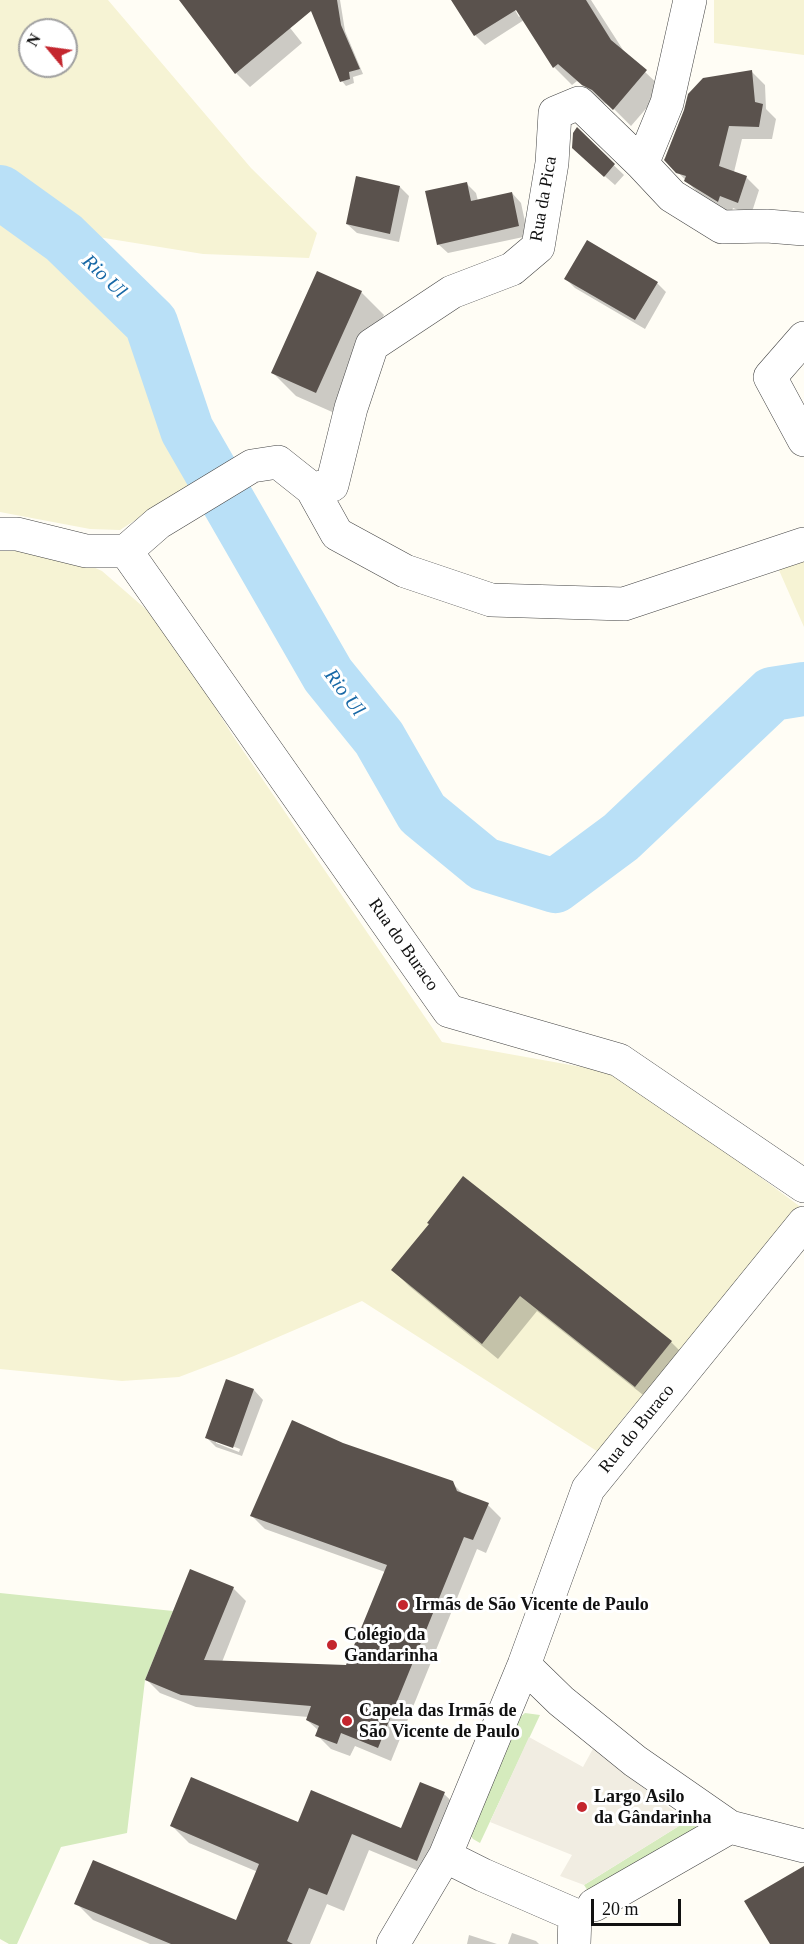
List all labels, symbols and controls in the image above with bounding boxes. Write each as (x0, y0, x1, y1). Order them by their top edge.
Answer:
north arrow (18, 18, 78, 78)
text: N (23, 31, 44, 49)
street label: Rua da Pica (526, 155, 562, 243)
water label: Rio Ul (77, 250, 131, 304)
water label: Rio Ul (319, 665, 369, 721)
street label: Rua do Buraco (363, 895, 443, 995)
street label: Rua do Buraco (595, 1380, 679, 1478)
place label: Irmãs de São Vicente de Paulo (415, 1594, 649, 1616)
marker: Irmãs de São Vicente de Paulo (396, 1598, 410, 1612)
place label: Colégio da Gandarinha (344, 1624, 438, 1666)
marker: Colégio da Gandarinha (325, 1638, 339, 1652)
place label: Capela das Irmãs de São Vicente de Paulo (359, 1700, 520, 1742)
marker: Capela das Irmãs de São Vicente de Paulo (340, 1714, 354, 1728)
place label: Largo Asilo da Gândarinha (594, 1786, 712, 1828)
marker: Largo Asilo da Gândarinha (575, 1800, 589, 1814)
scale bar (594, 1887, 684, 1925)
text: 20 m (602, 1899, 639, 1919)

